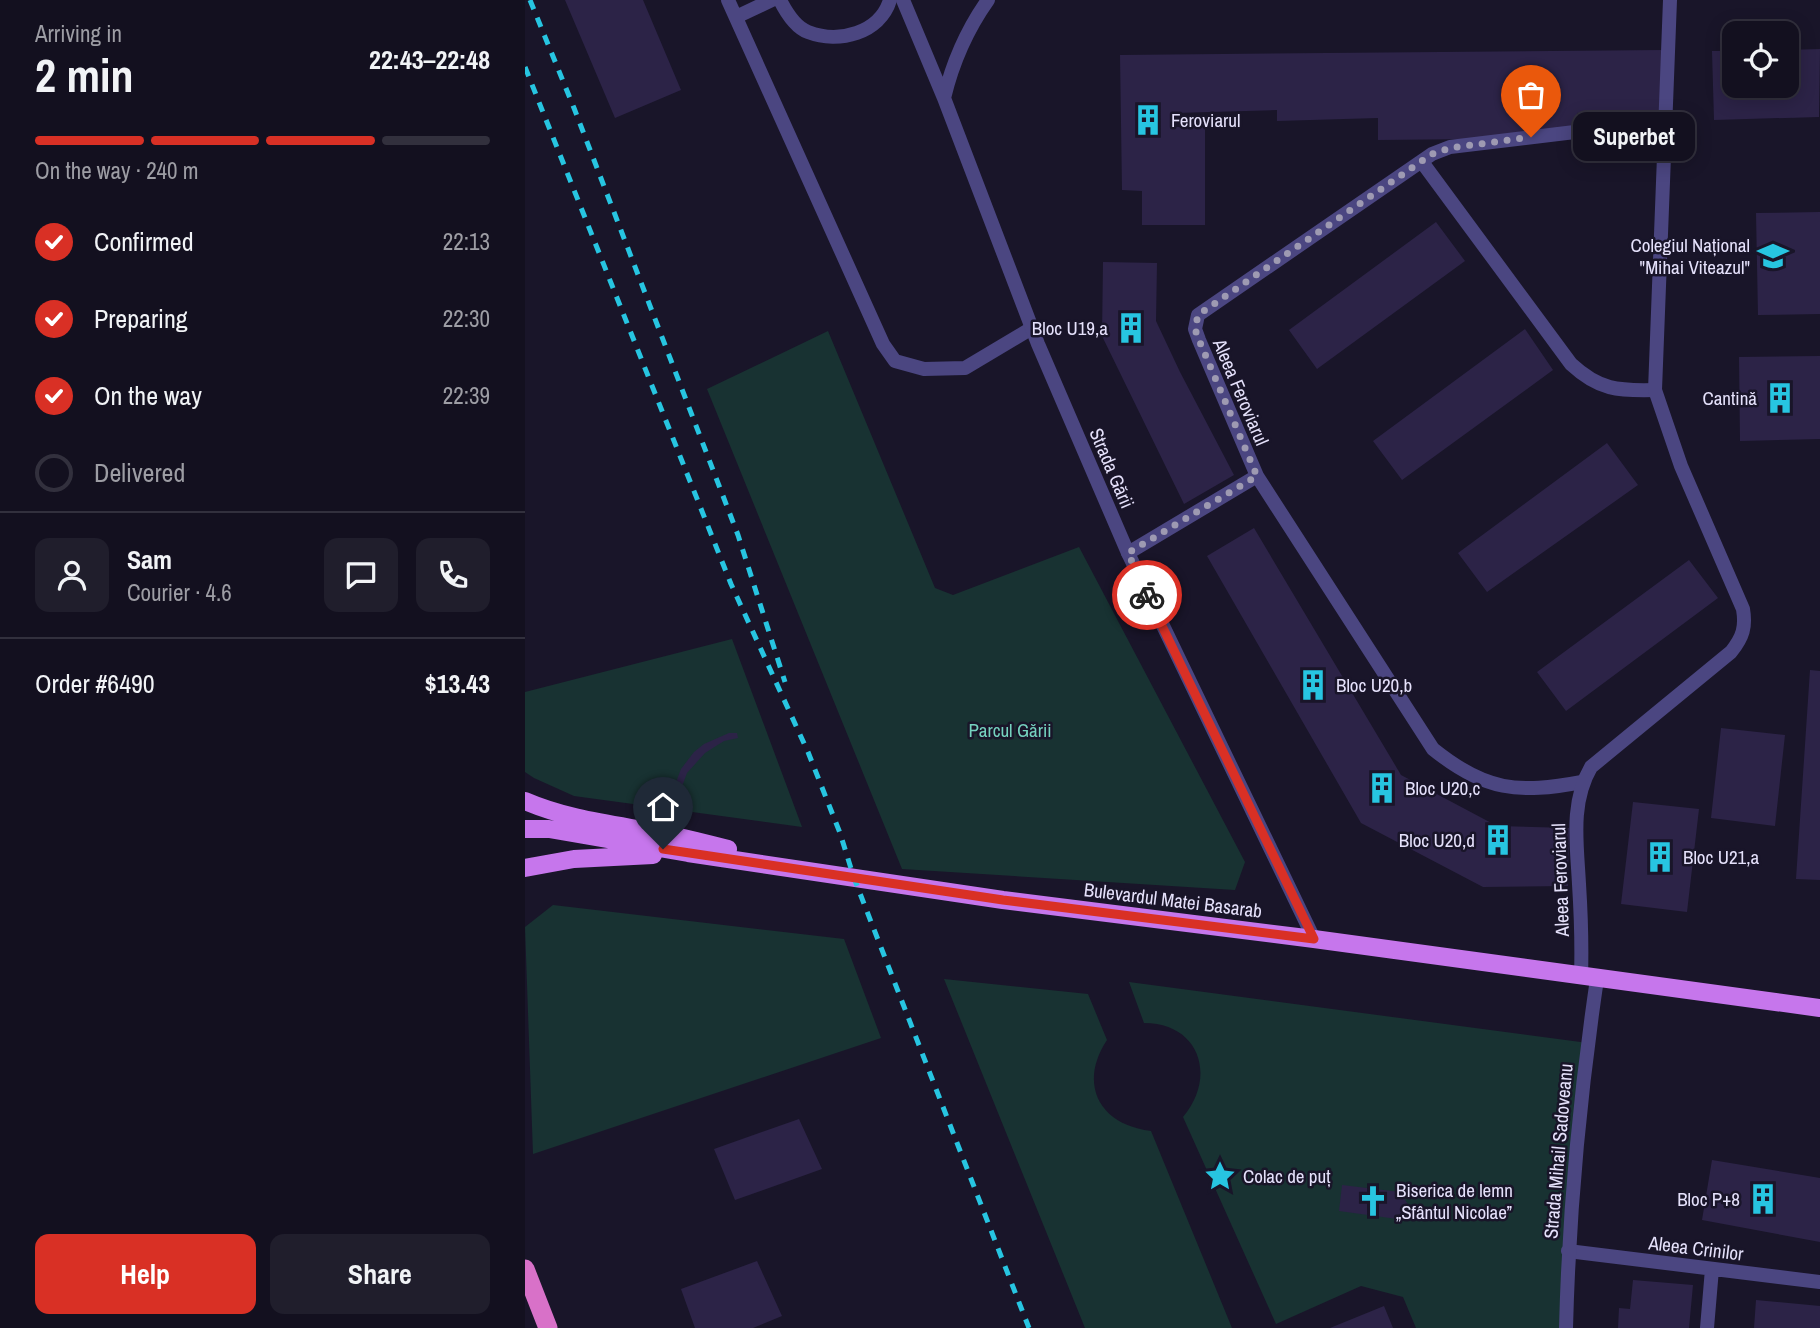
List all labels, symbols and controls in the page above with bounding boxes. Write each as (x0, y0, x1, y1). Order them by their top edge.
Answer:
text: Arriving in (35, 18, 122, 49)
map controls (1722, 21, 1799, 98)
button: locate (1722, 21, 1799, 98)
text: 22:43–22:48 (369, 42, 490, 77)
text: 2 min (35, 44, 134, 106)
pin (1501, 65, 1561, 137)
icon: bag (1512, 76, 1550, 114)
building icon: Feroviarul (1131, 103, 1165, 137)
place label: Feroviarul (1171, 107, 1240, 133)
callout: Superbet (1573, 113, 1695, 162)
text: Superbet (1593, 121, 1675, 152)
text: On the way · 240 m (35, 155, 199, 186)
icon: check (35, 223, 73, 261)
text: Confirmed (94, 224, 194, 259)
text: 22:13 (443, 226, 490, 257)
place label: Colegiul Național "Mihai Viteazul" (1630, 232, 1750, 280)
school or university icon: Colegiul Național "Mihai Viteazul" (1756, 239, 1790, 273)
icon: check (35, 300, 73, 338)
text: Preparing (94, 301, 188, 336)
text: 22:30 (443, 303, 490, 334)
building icon: Bloc U19,a (1114, 311, 1148, 345)
place label: Bloc U19,a (1032, 315, 1108, 341)
street label: Aleea Feroviarul (1206, 334, 1275, 449)
icon: check (35, 377, 73, 415)
text: On the way (94, 378, 202, 413)
text: 22:39 (443, 380, 490, 411)
building icon: Cantină (1763, 381, 1797, 415)
place label: Cantină (1702, 385, 1757, 411)
street label: Strada Gării (1083, 424, 1141, 512)
text: Delivered (94, 455, 185, 490)
button: person (35, 538, 109, 612)
button: chat (324, 538, 398, 612)
button: phone (416, 538, 490, 612)
text: Sam (127, 542, 172, 577)
courier (1112, 560, 1182, 630)
icon: bike (1128, 576, 1166, 614)
text: Courier · 4.6 (127, 577, 232, 608)
text: Order #6490 (35, 666, 155, 701)
text: $13.43 (425, 666, 490, 701)
building icon: Bloc U20,b (1296, 668, 1330, 702)
place label: Bloc U20,b (1336, 672, 1412, 698)
park label: Parcul Gării (968, 717, 1052, 743)
building icon: Bloc U20,c (1365, 771, 1399, 805)
place label: Bloc U20,c (1405, 775, 1481, 801)
pin (633, 777, 693, 849)
icon: home (644, 788, 682, 826)
building icon: Bloc U20,d (1481, 823, 1515, 857)
street label: Aleea Feroviarul (1545, 823, 1575, 938)
place label: Bloc U20,d (1399, 827, 1475, 853)
building icon: Bloc U21,a (1643, 840, 1677, 874)
place label: Bloc U21,a (1683, 844, 1760, 870)
street label: Bulevardul Matei Basarab (1082, 876, 1264, 924)
street label: Strada Mihail Sadoveanu (1537, 1062, 1579, 1240)
place icon: Colac de puț (1203, 1159, 1237, 1193)
place label: Colac de puț (1243, 1163, 1331, 1189)
place label: Biserica de lemn „Sfântul Nicolae” (1396, 1177, 1513, 1225)
building icon: Bloc P+8 (1746, 1182, 1780, 1216)
church icon: Biserica de lemn „Sfântul Nicolae” (1356, 1184, 1390, 1218)
place label: Bloc P+8 (1677, 1186, 1740, 1212)
street label: Aleea Crinilor (1646, 1229, 1746, 1267)
button: Help (35, 1234, 256, 1314)
button: Share (270, 1234, 490, 1314)

